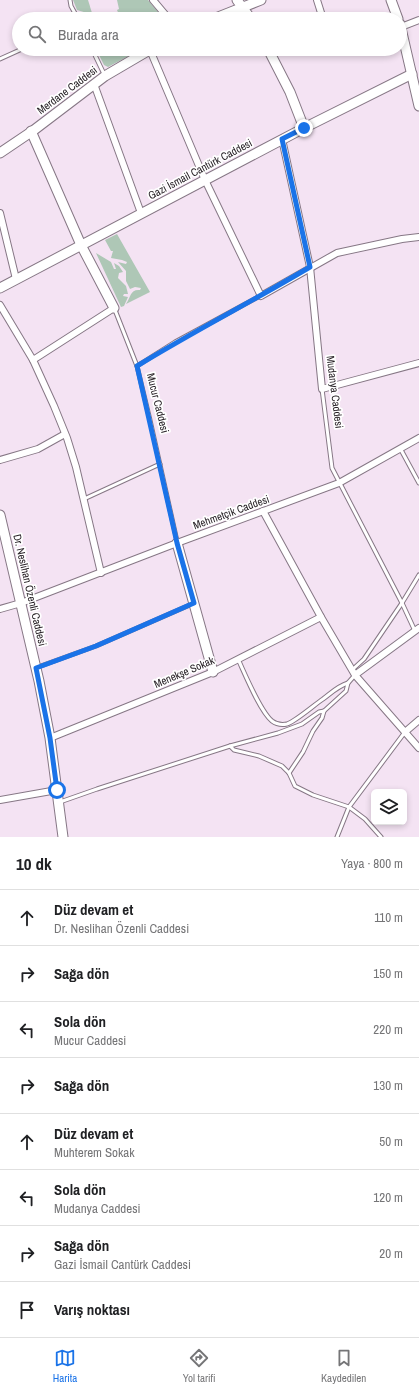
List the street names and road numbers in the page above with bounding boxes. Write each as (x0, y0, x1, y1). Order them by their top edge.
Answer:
street label: Merdane Caddesi (34, 63, 100, 117)
street label: Gazi İsmail Cantürk Caddesi (146, 136, 254, 202)
street label: Mudanya Caddesi (324, 355, 346, 429)
street label: Mucur Caddesi (144, 372, 172, 434)
street label: Mehmetçik Caddesi (191, 492, 271, 532)
street label: Dr. Neslihan Özenli Caddesi (10, 533, 50, 647)
street label: Menekşe Sokak (152, 653, 217, 691)

